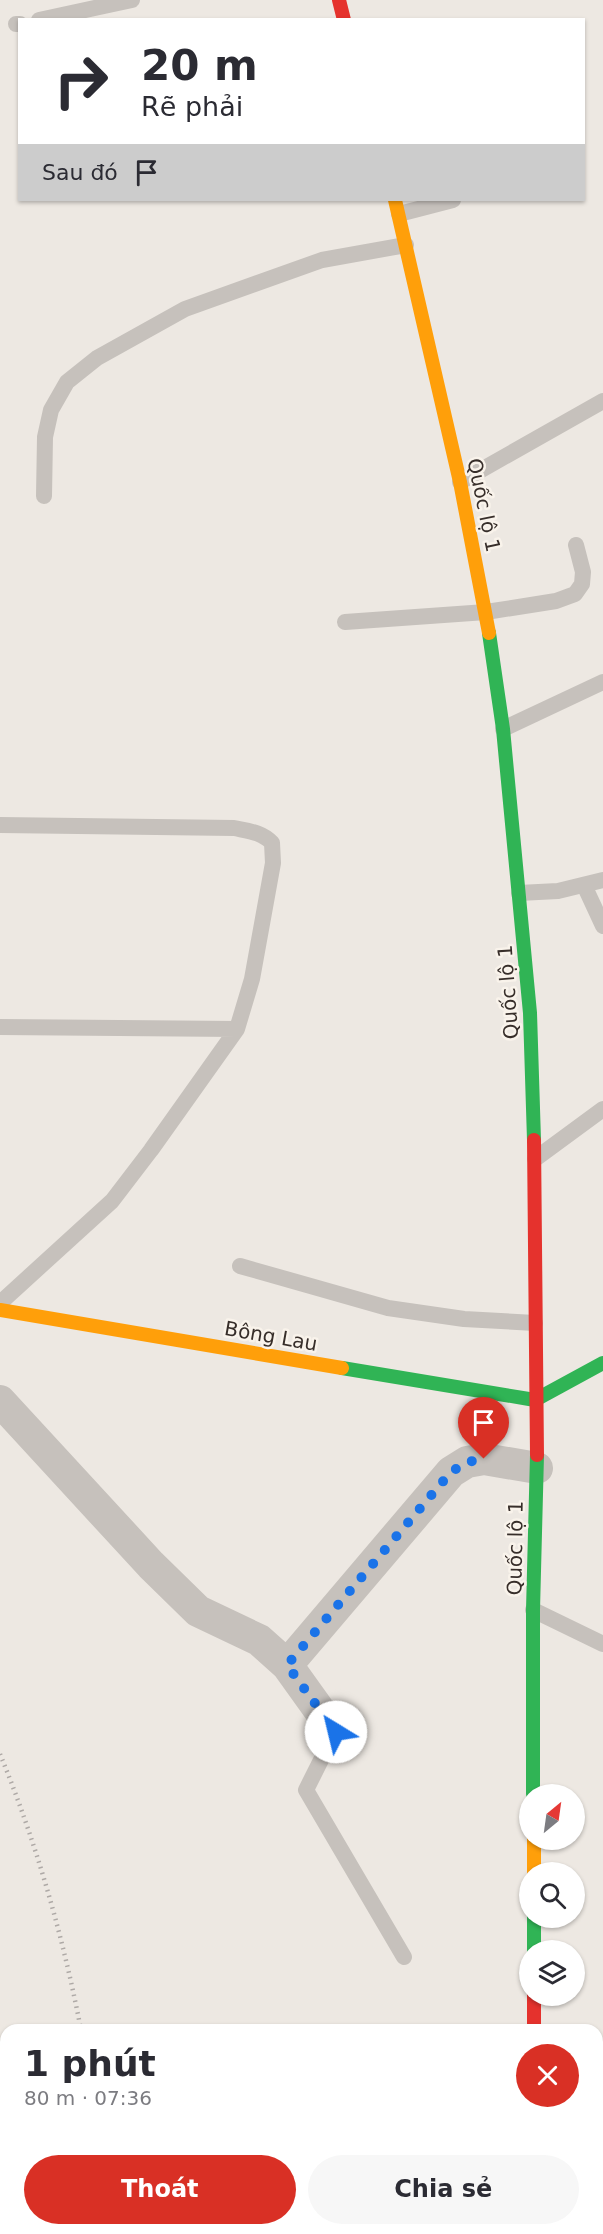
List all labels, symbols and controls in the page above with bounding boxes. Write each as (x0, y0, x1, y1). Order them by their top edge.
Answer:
text: 20 m (141, 41, 258, 90)
icon: right (42, 42, 120, 120)
text: Rẽ phải (141, 91, 243, 122)
icon: arrive (130, 156, 163, 189)
text: Sau đó (42, 160, 118, 185)
street label: Quốc lộ 1 (462, 456, 506, 554)
street label: Quốc lộ 1 (493, 944, 523, 1040)
street label: Bông Lau (223, 1316, 319, 1356)
pin (458, 1397, 509, 1459)
icon: arrive (467, 1406, 500, 1439)
street label: Quốc lộ 1 (502, 1500, 528, 1596)
position arrow (304, 1700, 368, 1764)
north arrow (519, 1784, 585, 1850)
map controls (519, 1784, 585, 2006)
button: search (519, 1862, 585, 1928)
button: layers (519, 1940, 585, 2006)
text: 1 phút (24, 2043, 156, 2084)
button: close (516, 2044, 579, 2107)
text: 80 m · 07:36 (24, 2086, 152, 2110)
button: Thoát (24, 2155, 296, 2224)
button: Chia sẻ (308, 2155, 579, 2224)

